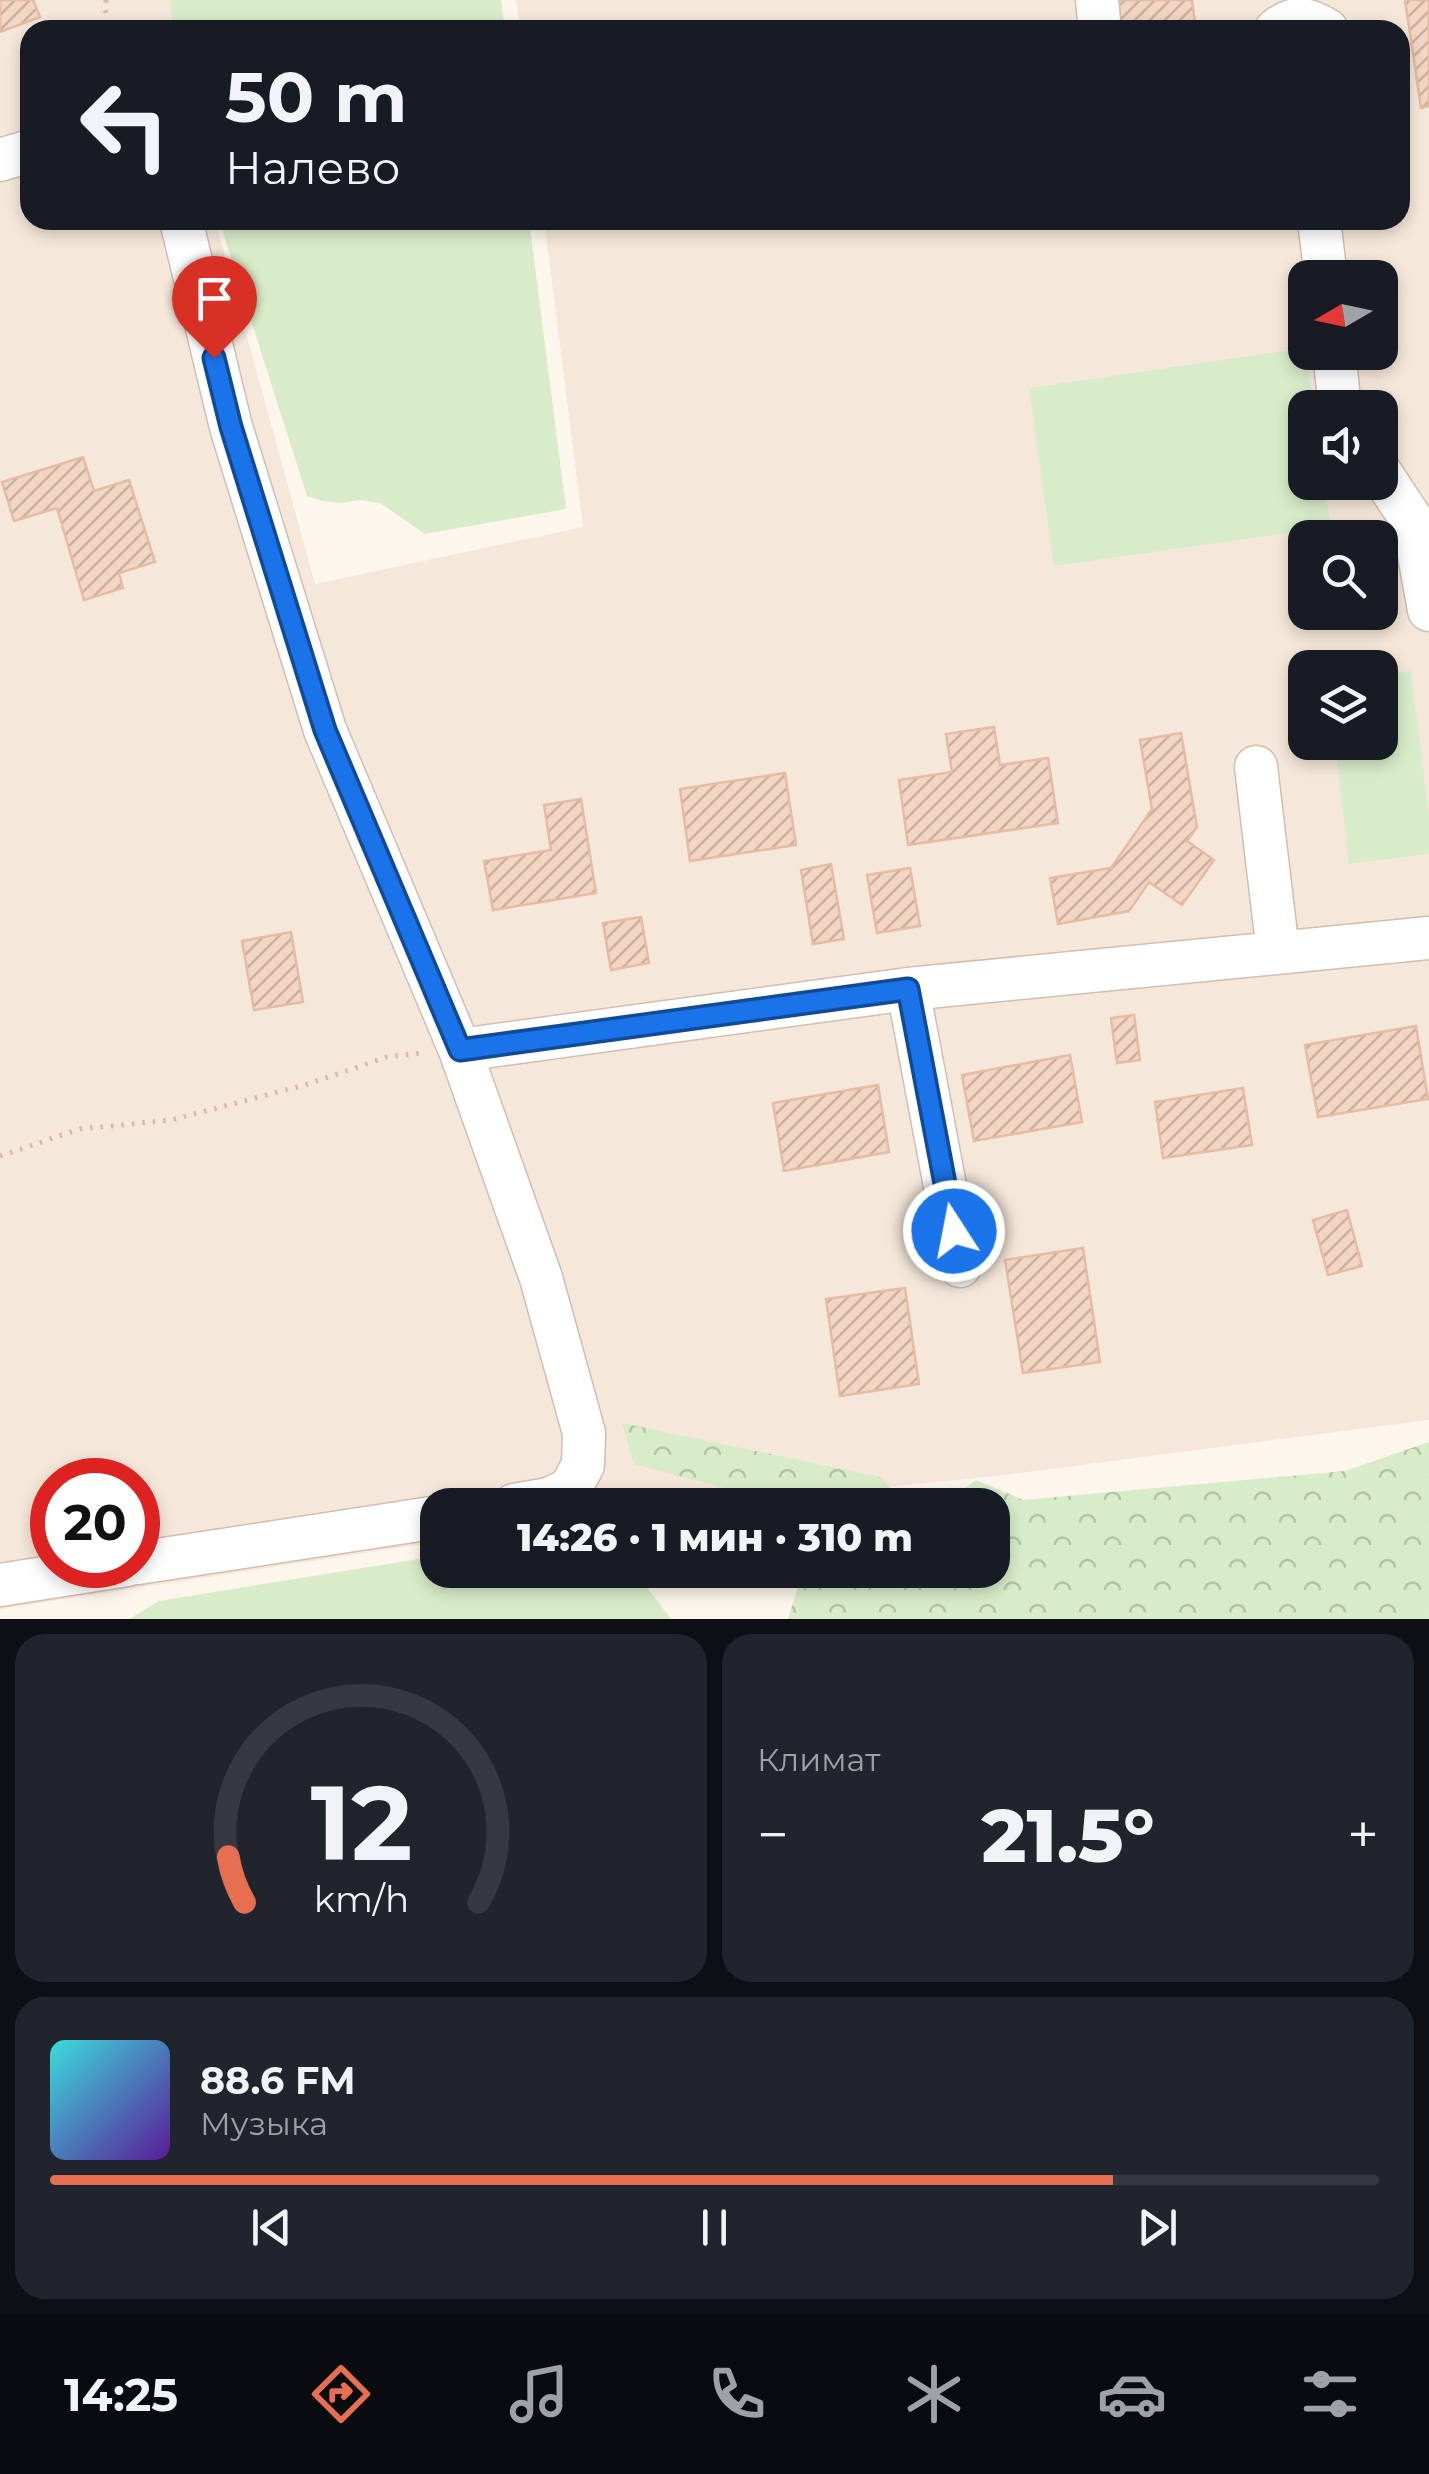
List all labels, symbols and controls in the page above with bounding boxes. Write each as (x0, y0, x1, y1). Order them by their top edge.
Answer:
text: 50 m (225, 54, 407, 140)
icon: left (60, 60, 190, 190)
text: Налево (225, 140, 400, 195)
pin (172, 256, 257, 359)
north arrow (1288, 260, 1398, 370)
map controls (1288, 260, 1398, 760)
icon: arrive (187, 271, 242, 326)
button: sound (1288, 390, 1398, 500)
button: search (1288, 520, 1398, 630)
button: layers (1288, 650, 1398, 760)
position arrow (902, 1179, 1006, 1283)
speed limit sign: 20 (30, 1458, 160, 1588)
text: 14:26 · 1 мин · 310 m (517, 1514, 913, 1561)
text: Климат (757, 1740, 880, 1779)
text: 12 (310, 1759, 412, 1886)
text: 21.5° (981, 1789, 1155, 1881)
text: − (757, 1801, 789, 1868)
text: + (1347, 1801, 1379, 1868)
text: km/h (313, 1877, 409, 1921)
text: 88.6 FM (200, 2057, 356, 2104)
text: Музыка (200, 2104, 328, 2143)
icon: previous (244, 2200, 299, 2255)
icon: pause (687, 2200, 742, 2255)
icon: next (1130, 2200, 1185, 2255)
icon: directions (306, 2359, 376, 2429)
icon: music (504, 2359, 574, 2429)
icon: phone (702, 2359, 772, 2429)
icon: climate (899, 2359, 969, 2429)
icon: car (1097, 2359, 1167, 2429)
icon: filters (1295, 2359, 1365, 2429)
text: 14:25 (64, 2367, 178, 2422)

